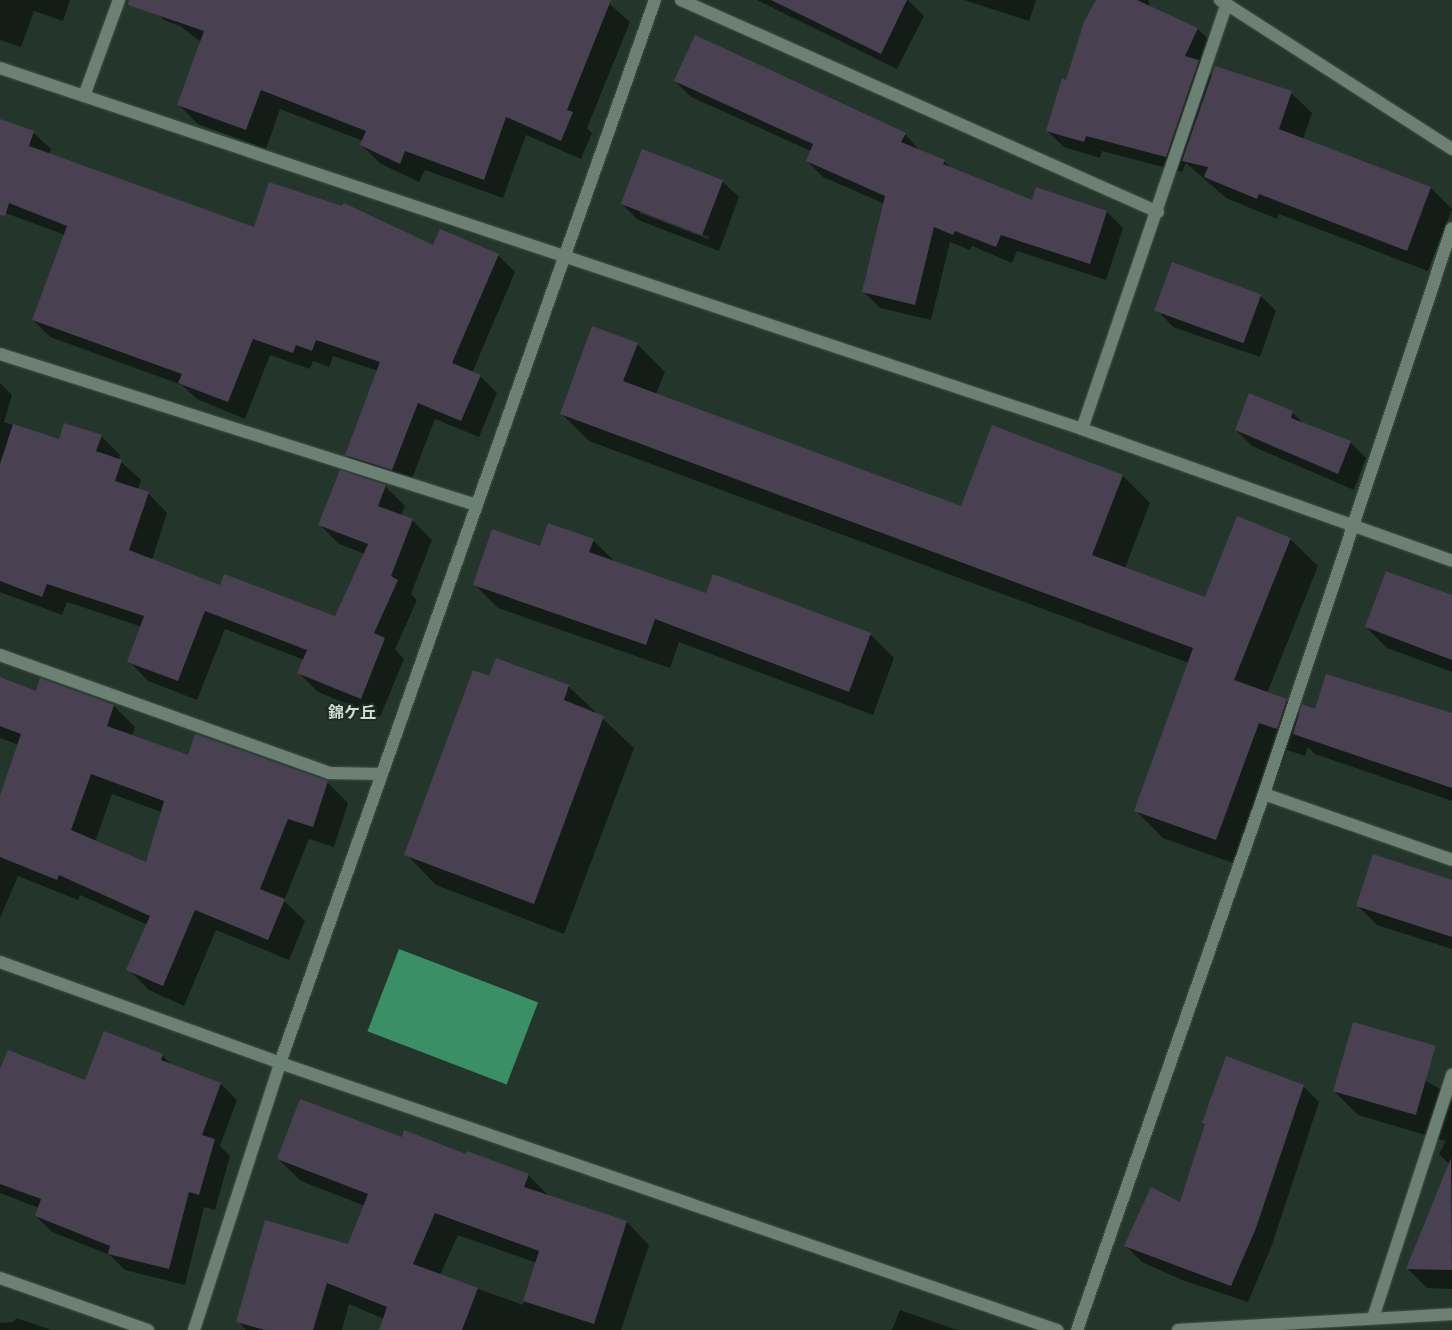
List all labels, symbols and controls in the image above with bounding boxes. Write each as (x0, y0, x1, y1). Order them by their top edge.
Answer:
district label: 錦ケ丘 (328, 704, 376, 724)

